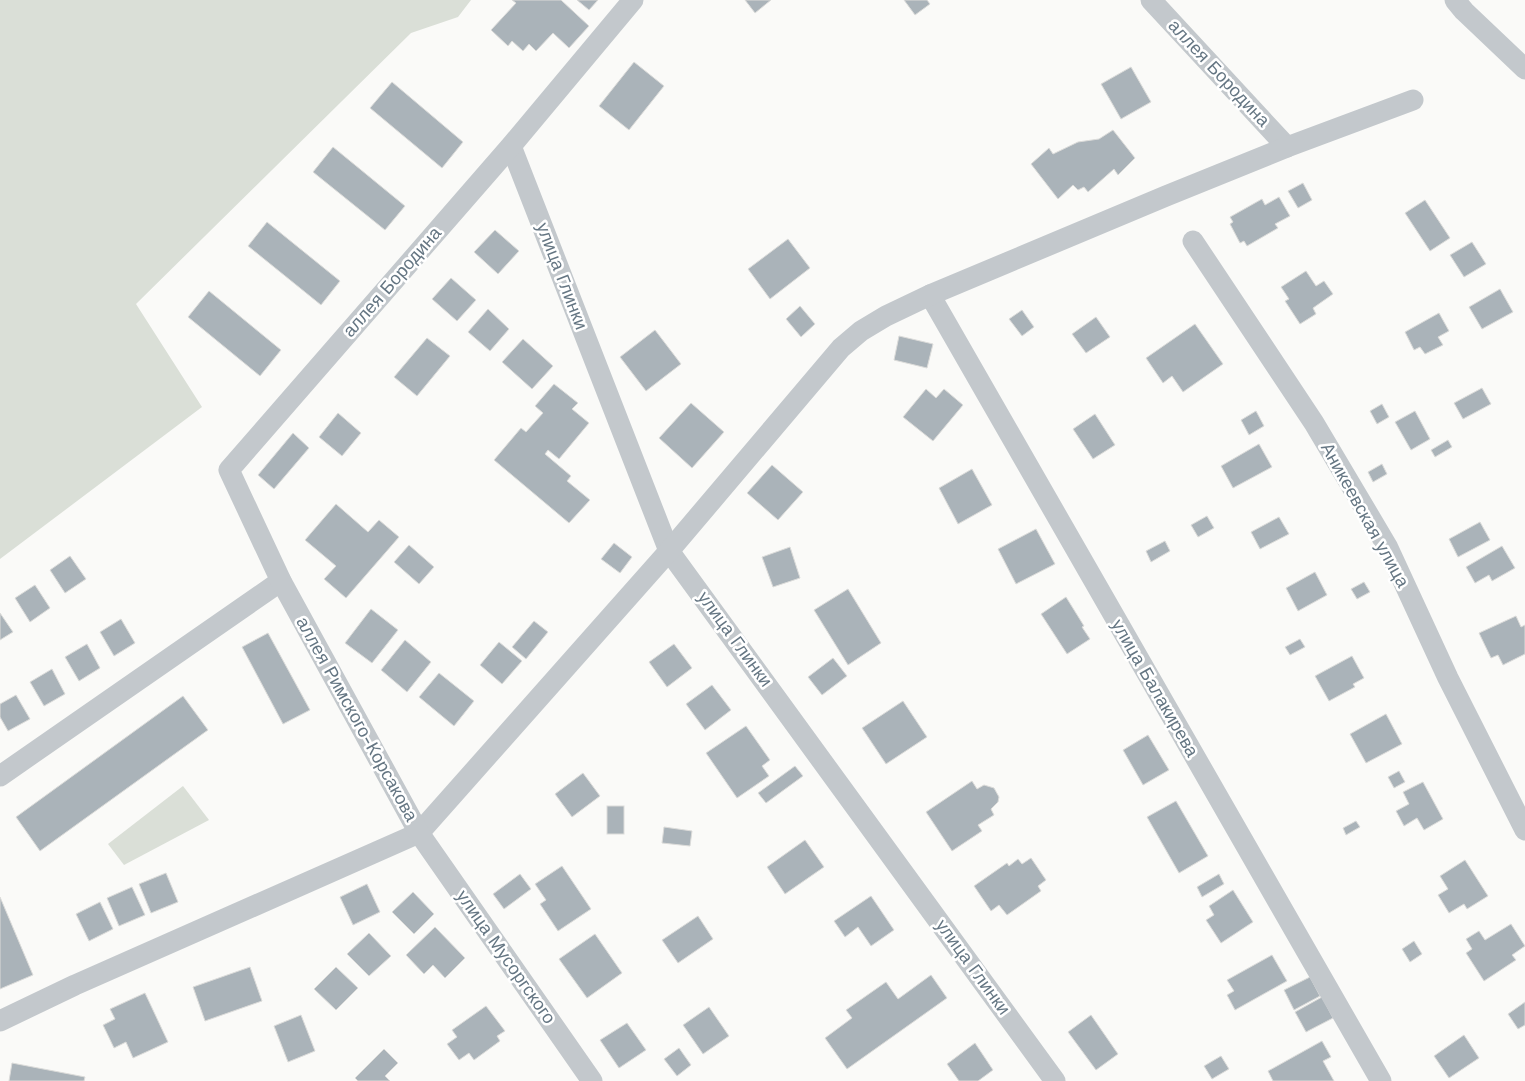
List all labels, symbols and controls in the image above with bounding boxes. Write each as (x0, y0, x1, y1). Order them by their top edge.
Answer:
street label: аллея Бородина (1164, 15, 1275, 131)
street label: улица Глинки (532, 219, 592, 332)
street label: аллея Бородина (338, 222, 446, 341)
street label: Аникеевская улица (1317, 439, 1414, 592)
street label: улица Глинки (694, 587, 777, 691)
street label: аллея Римского-Корсакова (292, 613, 423, 826)
street label: улица Балакирева (1108, 615, 1204, 761)
street label: улица Мусоргского (452, 886, 560, 1028)
street label: улица Глинки (932, 915, 1015, 1019)

